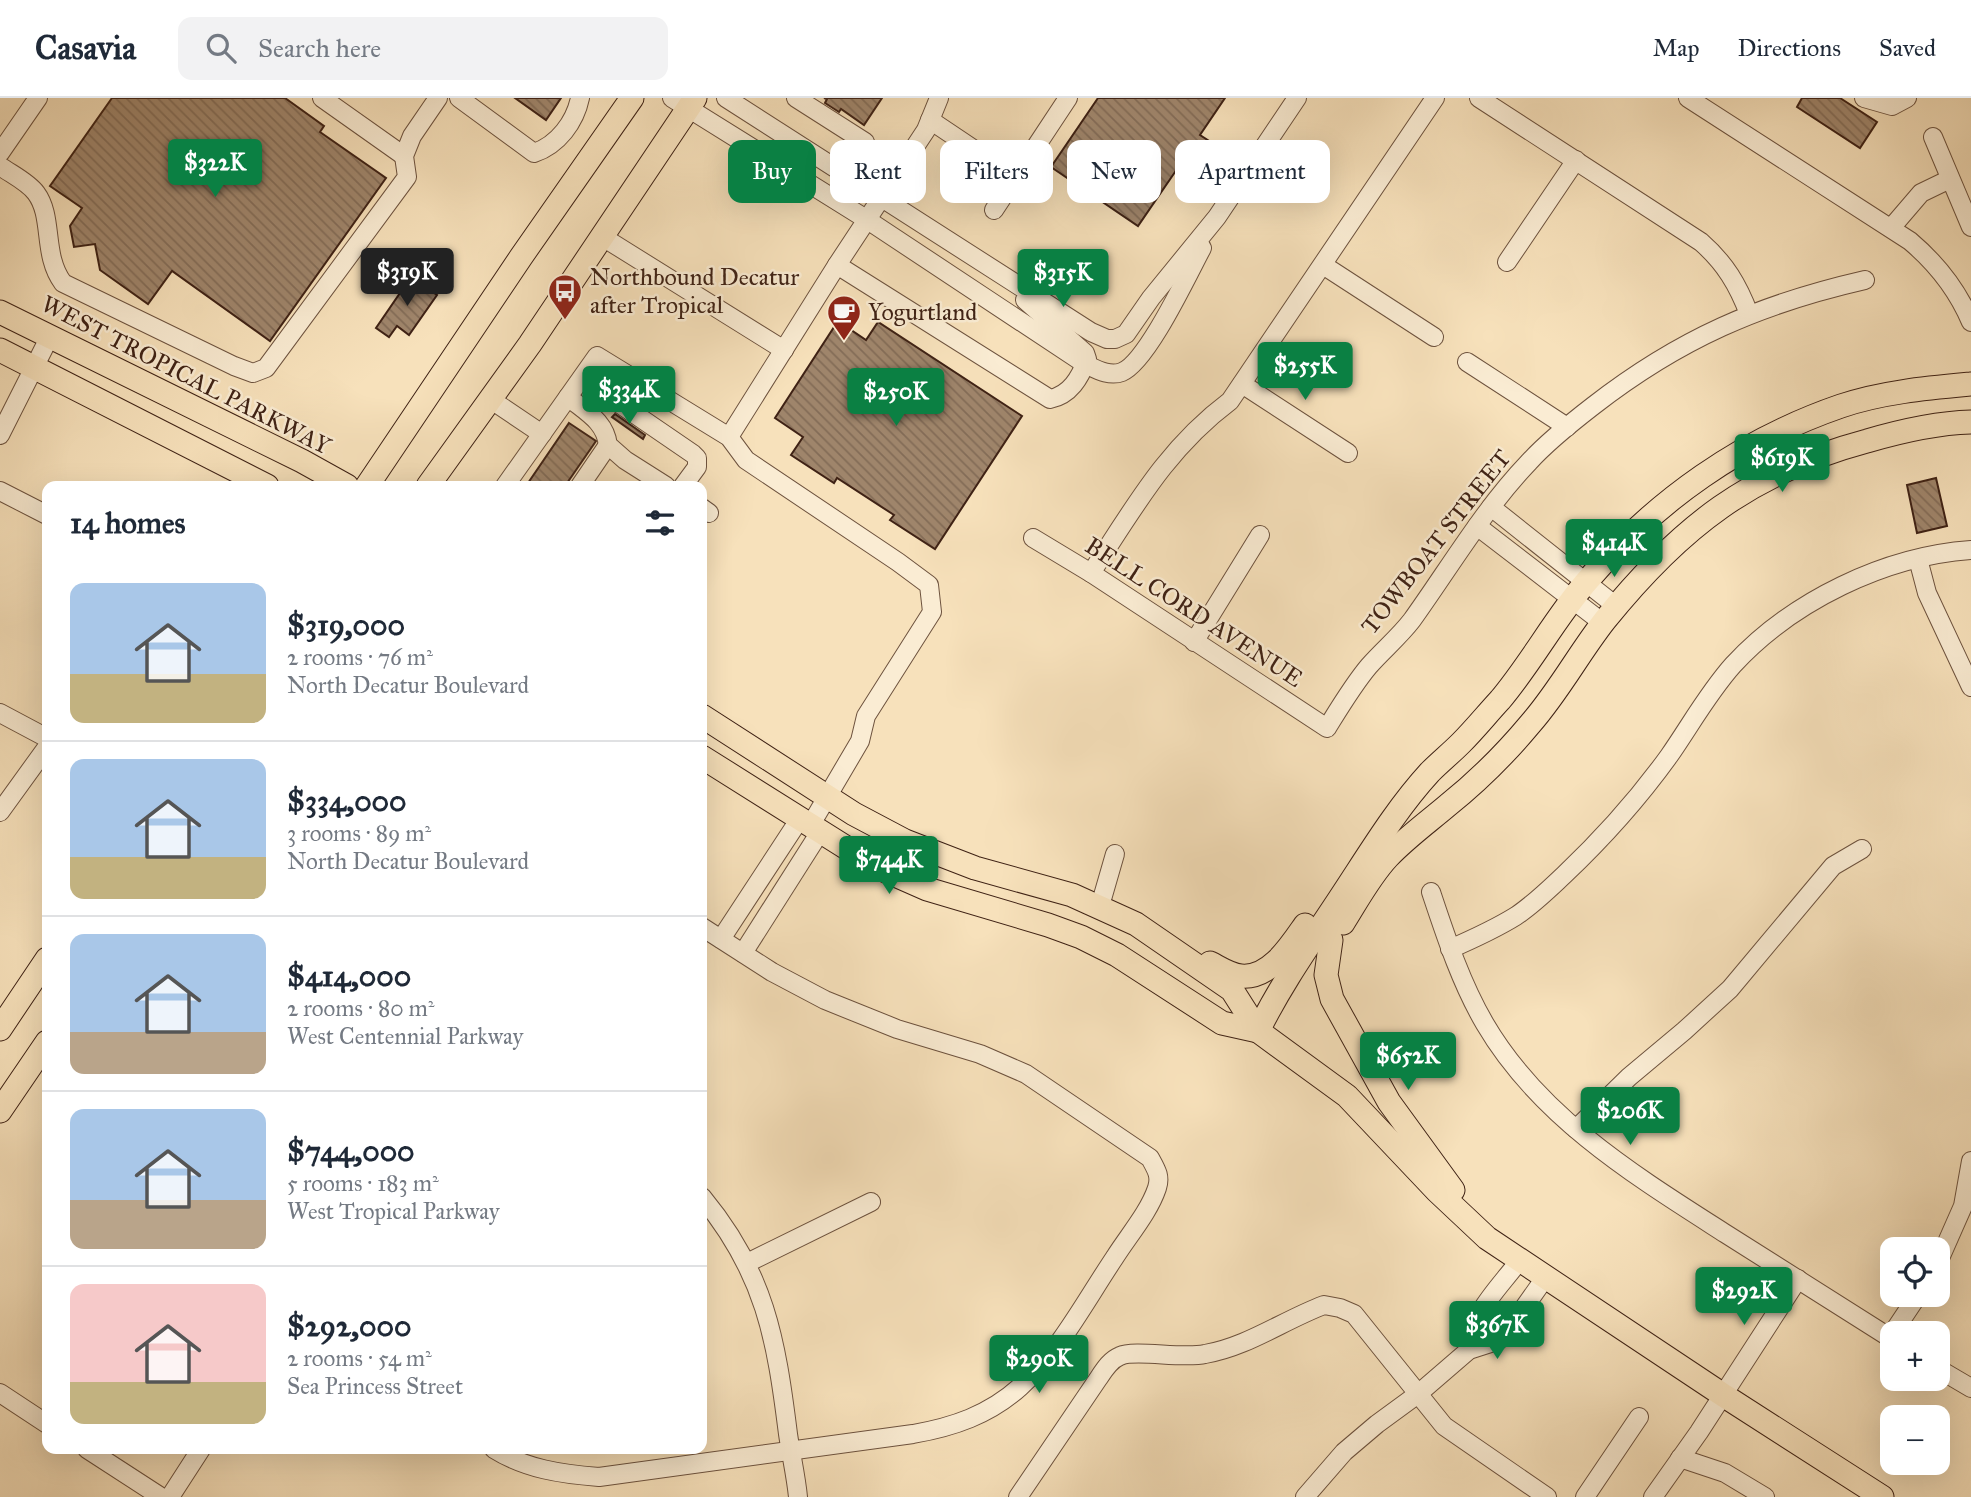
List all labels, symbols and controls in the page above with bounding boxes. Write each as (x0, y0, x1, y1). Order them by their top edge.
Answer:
search box (178, 17, 668, 80)
text: Casavia (35, 28, 136, 68)
icon: search (202, 29, 240, 67)
text: Search here (258, 32, 381, 64)
text: Map (1653, 33, 1700, 63)
text: Directions (1738, 33, 1841, 63)
text: Saved (1879, 33, 1936, 63)
pin: $322K (166, 140, 264, 199)
chip: Buy (728, 140, 816, 203)
chip: Rent (830, 140, 926, 203)
chip: Filters (940, 140, 1053, 203)
chip: New (1067, 140, 1161, 203)
chip: Apartment (1175, 140, 1330, 203)
text: $322K (184, 148, 246, 176)
pin: $319K (358, 248, 456, 308)
pin: $315K (1014, 250, 1112, 309)
text: $319K (377, 257, 437, 285)
text: $315K (1034, 258, 1092, 286)
place label: Northbound Decatur after Tropical (590, 262, 799, 320)
bus stop icon: Northbound Decatur after Tropical (546, 272, 584, 321)
street label: WEST TROPICAL PARKWAY (36, 289, 336, 462)
cafe icon: Yogurtland (825, 293, 863, 342)
place label: Yogurtland (868, 297, 977, 327)
pin: $255K (1256, 342, 1354, 402)
text: $255K (1274, 351, 1336, 379)
pin: $334K (580, 366, 678, 426)
pin: $250K (847, 368, 945, 428)
text: $334K (598, 375, 660, 403)
text: $250K (863, 377, 929, 405)
pin: $619K (1733, 434, 1831, 494)
text: $619K (1750, 443, 1814, 471)
street label: TOWBOAT STREET (1355, 444, 1517, 640)
icon: filters (641, 504, 679, 542)
text: 14 homes (70, 505, 185, 541)
pin: $414K (1565, 519, 1663, 579)
text: $414K (1582, 528, 1646, 556)
street label: BELL CORD AVENUE (1079, 530, 1309, 694)
text: $319,000 (287, 607, 405, 643)
icon: home (126, 611, 210, 695)
text: 2 rooms · 76 m² (287, 643, 433, 671)
text: North Decatur Boulevard (287, 671, 529, 699)
text: $334,000 (287, 783, 407, 819)
icon: home (126, 787, 210, 871)
text: 3 rooms · 89 m² (287, 819, 431, 847)
pin: $744K (840, 836, 938, 896)
text: $744K (855, 845, 923, 873)
text: North Decatur Boulevard (287, 847, 529, 875)
text: $414,000 (287, 958, 411, 994)
icon: home (126, 962, 210, 1046)
text: 2 rooms · 80 m² (287, 994, 434, 1022)
text: West Centennial Parkway (287, 1022, 523, 1050)
pin: $652K (1359, 1032, 1457, 1092)
text: $652K (1376, 1041, 1440, 1069)
pin: $206K (1581, 1088, 1679, 1147)
text: $206K (1597, 1096, 1663, 1124)
text: $744,000 (287, 1133, 415, 1169)
icon: home (126, 1137, 210, 1221)
text: 5 rooms · 183 m² (287, 1169, 439, 1197)
text: West Tropical Parkway (287, 1197, 500, 1225)
map controls (1880, 1237, 1950, 1475)
button: locate (1880, 1237, 1950, 1307)
pin: $292K (1695, 1268, 1793, 1327)
text: $292K (1711, 1276, 1777, 1304)
pin: $367K (1448, 1302, 1546, 1361)
text: $292,000 (287, 1308, 411, 1344)
text: $367K (1465, 1310, 1529, 1338)
icon: home (126, 1312, 210, 1396)
button: + (1880, 1321, 1950, 1391)
pin: $290K (990, 1336, 1088, 1395)
text: 2 rooms · 54 m² (287, 1344, 432, 1372)
text: $290K (1005, 1344, 1073, 1372)
text: Sea Princess Street (287, 1372, 463, 1400)
button: − (1880, 1405, 1950, 1475)

